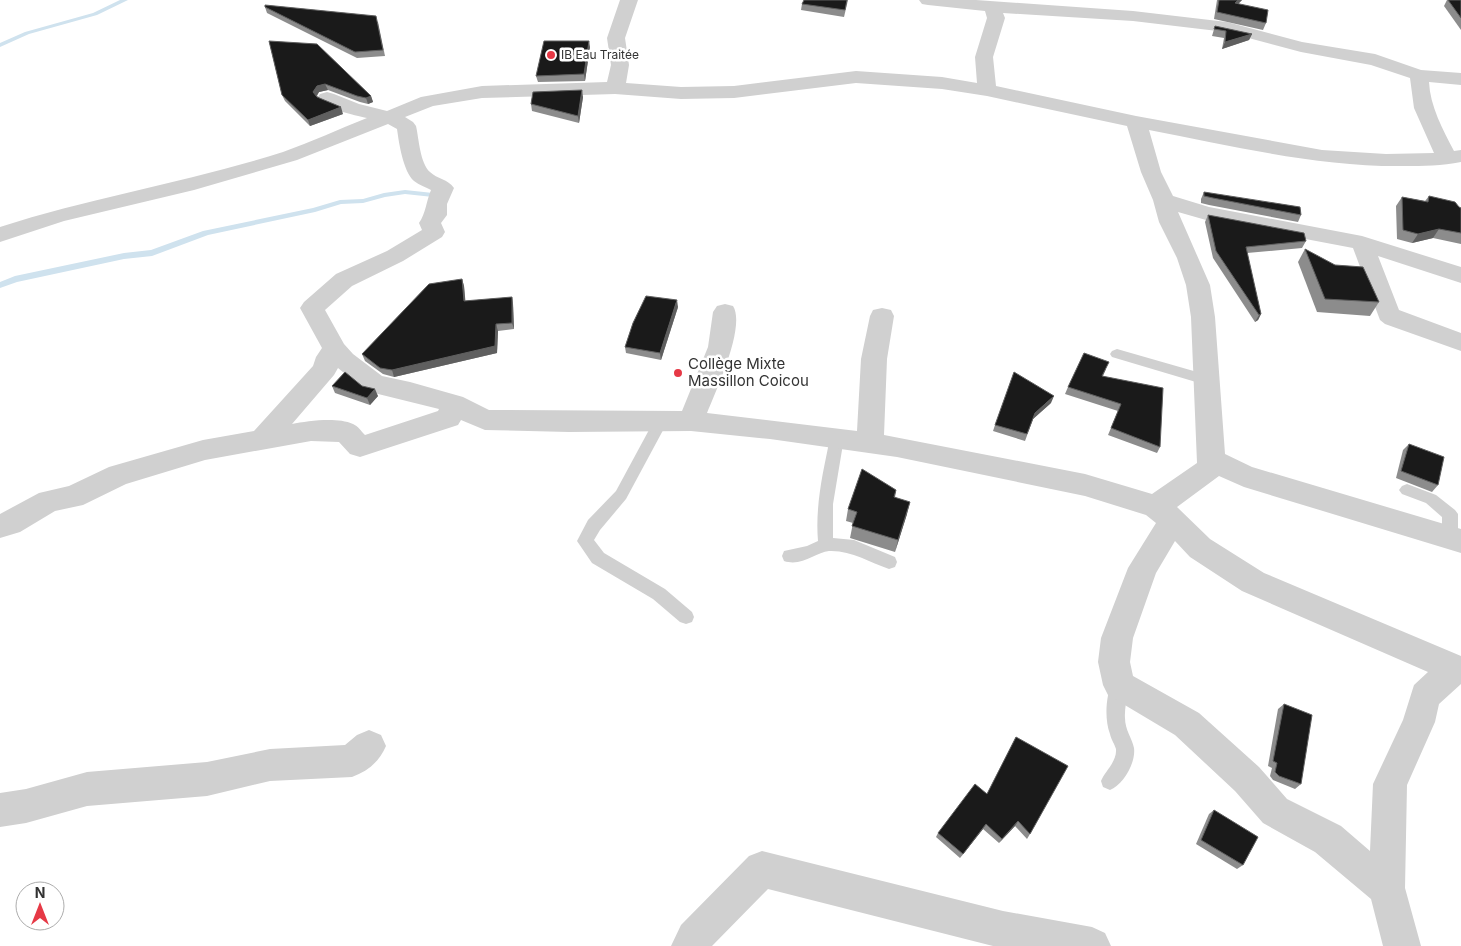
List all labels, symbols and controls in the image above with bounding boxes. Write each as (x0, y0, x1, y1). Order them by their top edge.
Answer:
place label: IB Eau Traitée (561, 47, 639, 62)
marker: IB Eau Traitée (545, 49, 557, 61)
place label: Collège Mixte Massillon Coicou (688, 354, 809, 390)
marker: Collège Mixte Massillon Coicou (672, 367, 684, 379)
north arrow (15, 881, 65, 931)
text: N (35, 884, 45, 901)

